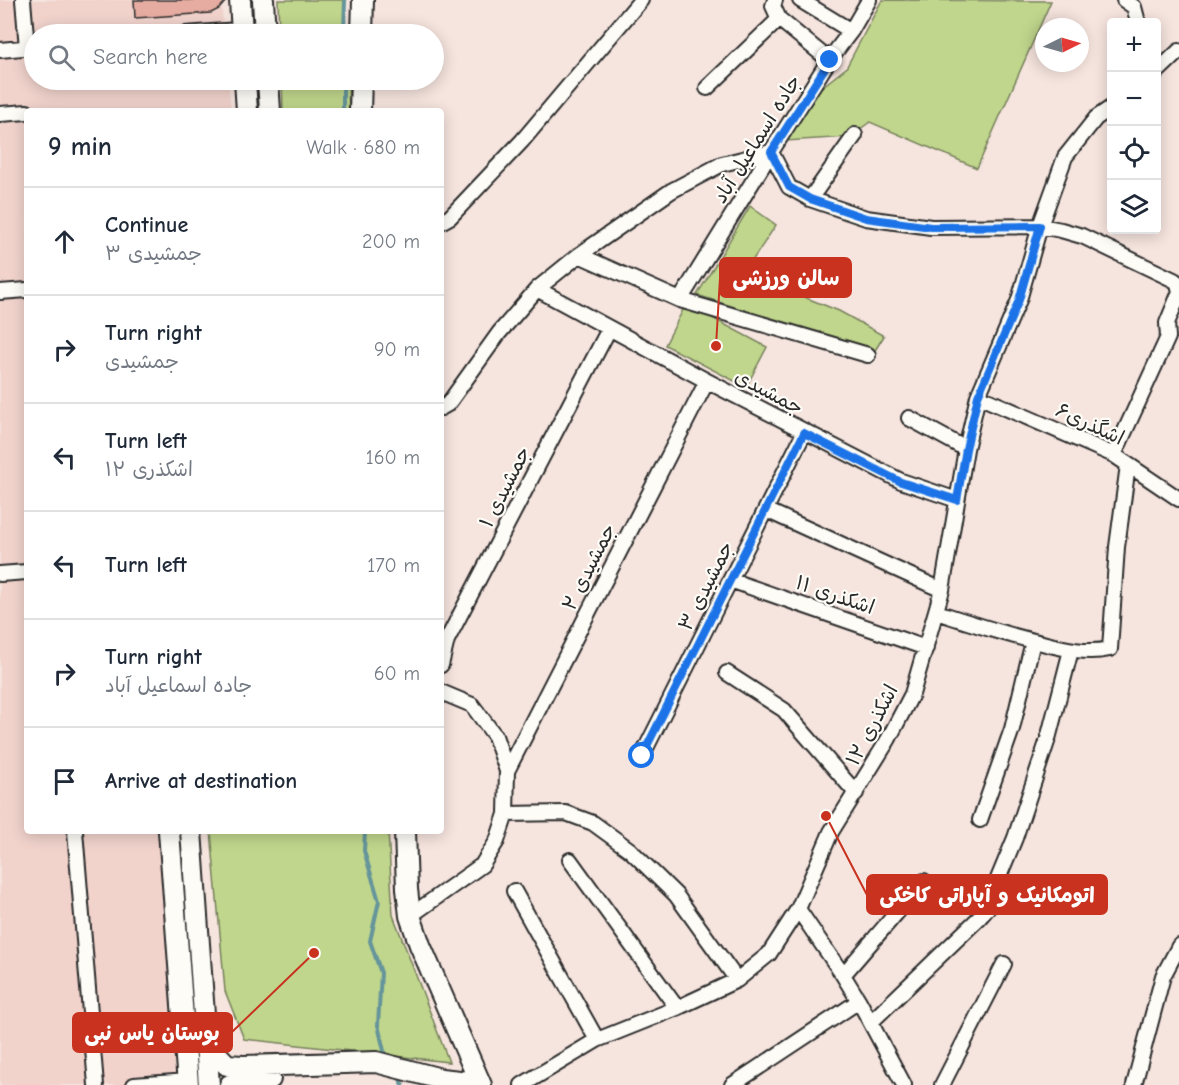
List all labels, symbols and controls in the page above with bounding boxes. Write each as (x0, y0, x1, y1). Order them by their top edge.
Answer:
north arrow (1035, 18, 1089, 72)
map controls (1107, 18, 1161, 234)
button: + (1107, 18, 1161, 72)
search box (24, 24, 444, 90)
icon: search (45, 41, 78, 74)
text: Search here (93, 44, 208, 70)
route end (816, 46, 842, 72)
street label: جاده اسماعیل آباد (708, 70, 806, 208)
button: − (1107, 72, 1161, 126)
button: locate (1107, 126, 1161, 180)
text: 9 min (48, 132, 112, 162)
text: Walk · 680 m (306, 136, 420, 159)
button: layers (1107, 180, 1161, 234)
text: Continue (105, 212, 188, 238)
icon: ahead (48, 225, 81, 258)
text: 200 m (362, 230, 420, 253)
text: جمشیدی ۳ (105, 242, 202, 265)
callout: سالن ورزشی (720, 258, 851, 297)
text: سالن ورزشی (733, 266, 839, 291)
text: Turn right (105, 320, 202, 346)
icon: right (48, 333, 81, 366)
text: 90 m (374, 338, 420, 361)
text: جمشیدی (105, 350, 179, 373)
street label: جمشیدی (731, 364, 807, 420)
street label: اشگذری۶ (1052, 398, 1128, 450)
text: Turn left (105, 428, 187, 454)
icon: left (48, 441, 81, 474)
street label: جمشیدی ۱ (475, 443, 535, 531)
text: 160 m (366, 446, 420, 469)
text: اشکذری ۱۲ (105, 458, 193, 481)
street label: جمشیدی ۲ (557, 520, 621, 614)
street label: جمشیدی ۳ (674, 538, 738, 634)
icon: left (48, 549, 81, 582)
text: Turn left (105, 552, 187, 578)
text: 170 m (367, 554, 420, 577)
street label: اشکذری ۱۱ (793, 571, 877, 619)
text: Turn right (105, 644, 202, 670)
icon: right (48, 657, 81, 690)
text: 60 m (374, 662, 420, 685)
text: جاده اسماعیل آباد (105, 674, 252, 697)
street label: اشکذری ۱۲ (841, 681, 903, 769)
route start (628, 742, 654, 768)
icon: arrive (48, 765, 81, 798)
text: Arrive at destination (105, 768, 297, 794)
callout: اتومکانیک و آپاراتی کاخکی (867, 875, 1107, 914)
text: اتومکانیک و آپاراتی کاخکی (879, 883, 1095, 908)
callout: بوستان یاس نبی (73, 1013, 232, 1052)
text: بوستان یاس نبی (84, 1021, 220, 1046)

